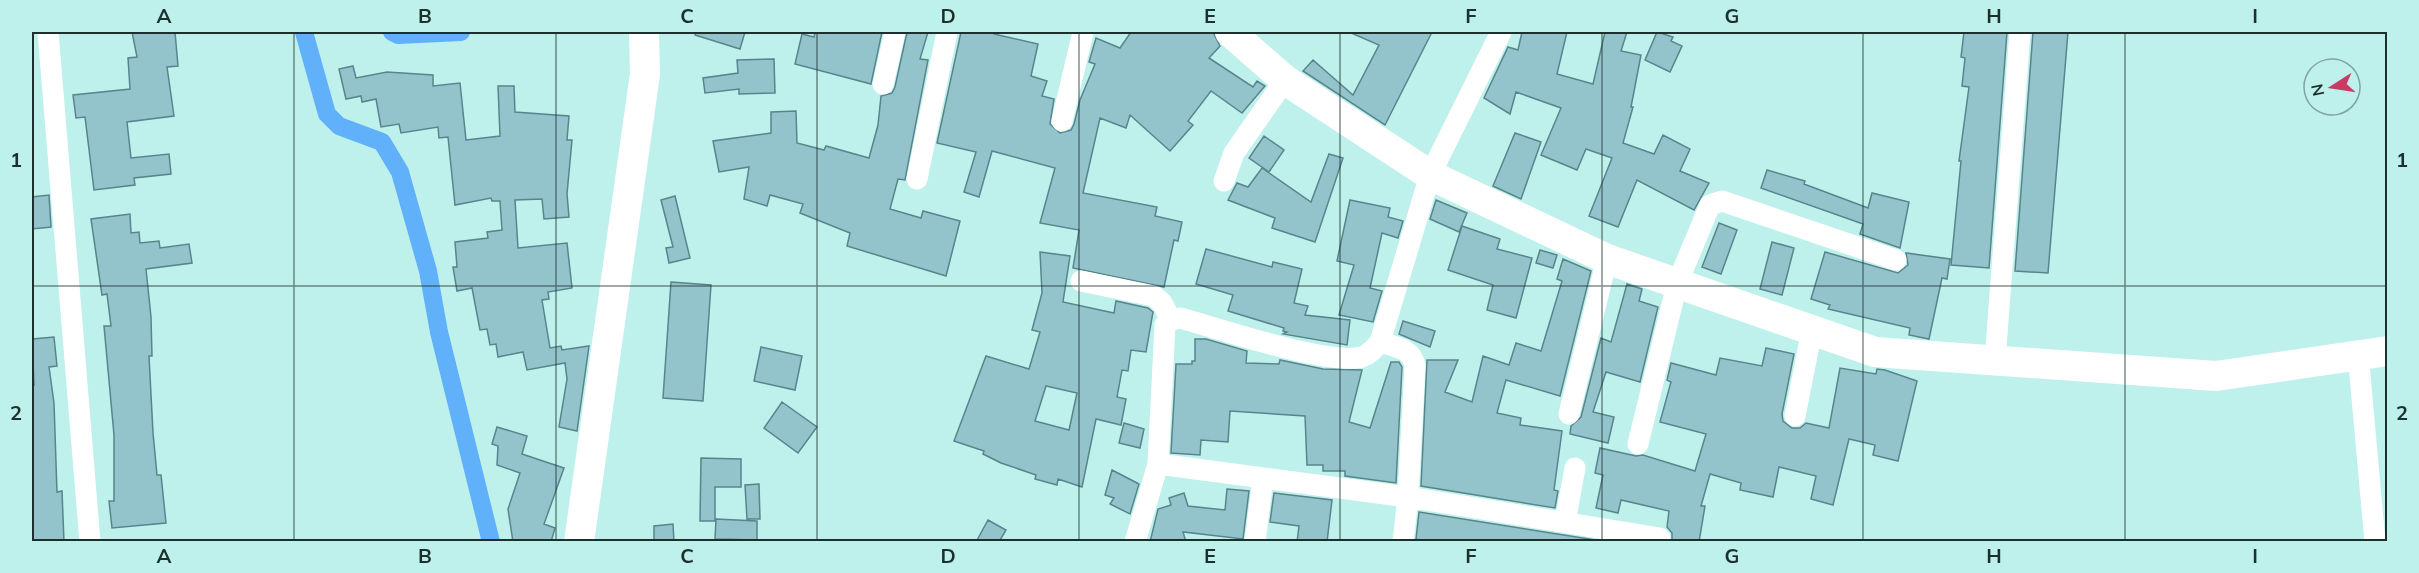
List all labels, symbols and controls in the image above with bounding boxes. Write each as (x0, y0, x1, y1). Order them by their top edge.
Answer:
text: A (157, 3, 172, 28)
text: B (418, 3, 432, 28)
text: C (680, 3, 694, 28)
text: D (940, 3, 956, 28)
text: E (1204, 3, 1216, 28)
text: F (1465, 3, 1477, 28)
text: G (1725, 3, 1739, 28)
text: H (1986, 3, 2002, 28)
text: I (2252, 3, 2258, 28)
north arrow (2302, 57, 2362, 117)
text: N (2306, 82, 2328, 98)
text: 1 (10, 147, 22, 172)
text: 1 (2396, 147, 2408, 172)
text: 2 (10, 400, 22, 425)
text: 2 (2396, 400, 2408, 425)
text: A (157, 543, 172, 568)
text: B (418, 543, 432, 568)
text: C (680, 543, 694, 568)
text: D (940, 543, 956, 568)
text: E (1204, 543, 1216, 568)
text: F (1465, 543, 1477, 568)
text: G (1725, 543, 1739, 568)
text: H (1986, 543, 2002, 568)
text: I (2252, 543, 2258, 568)

